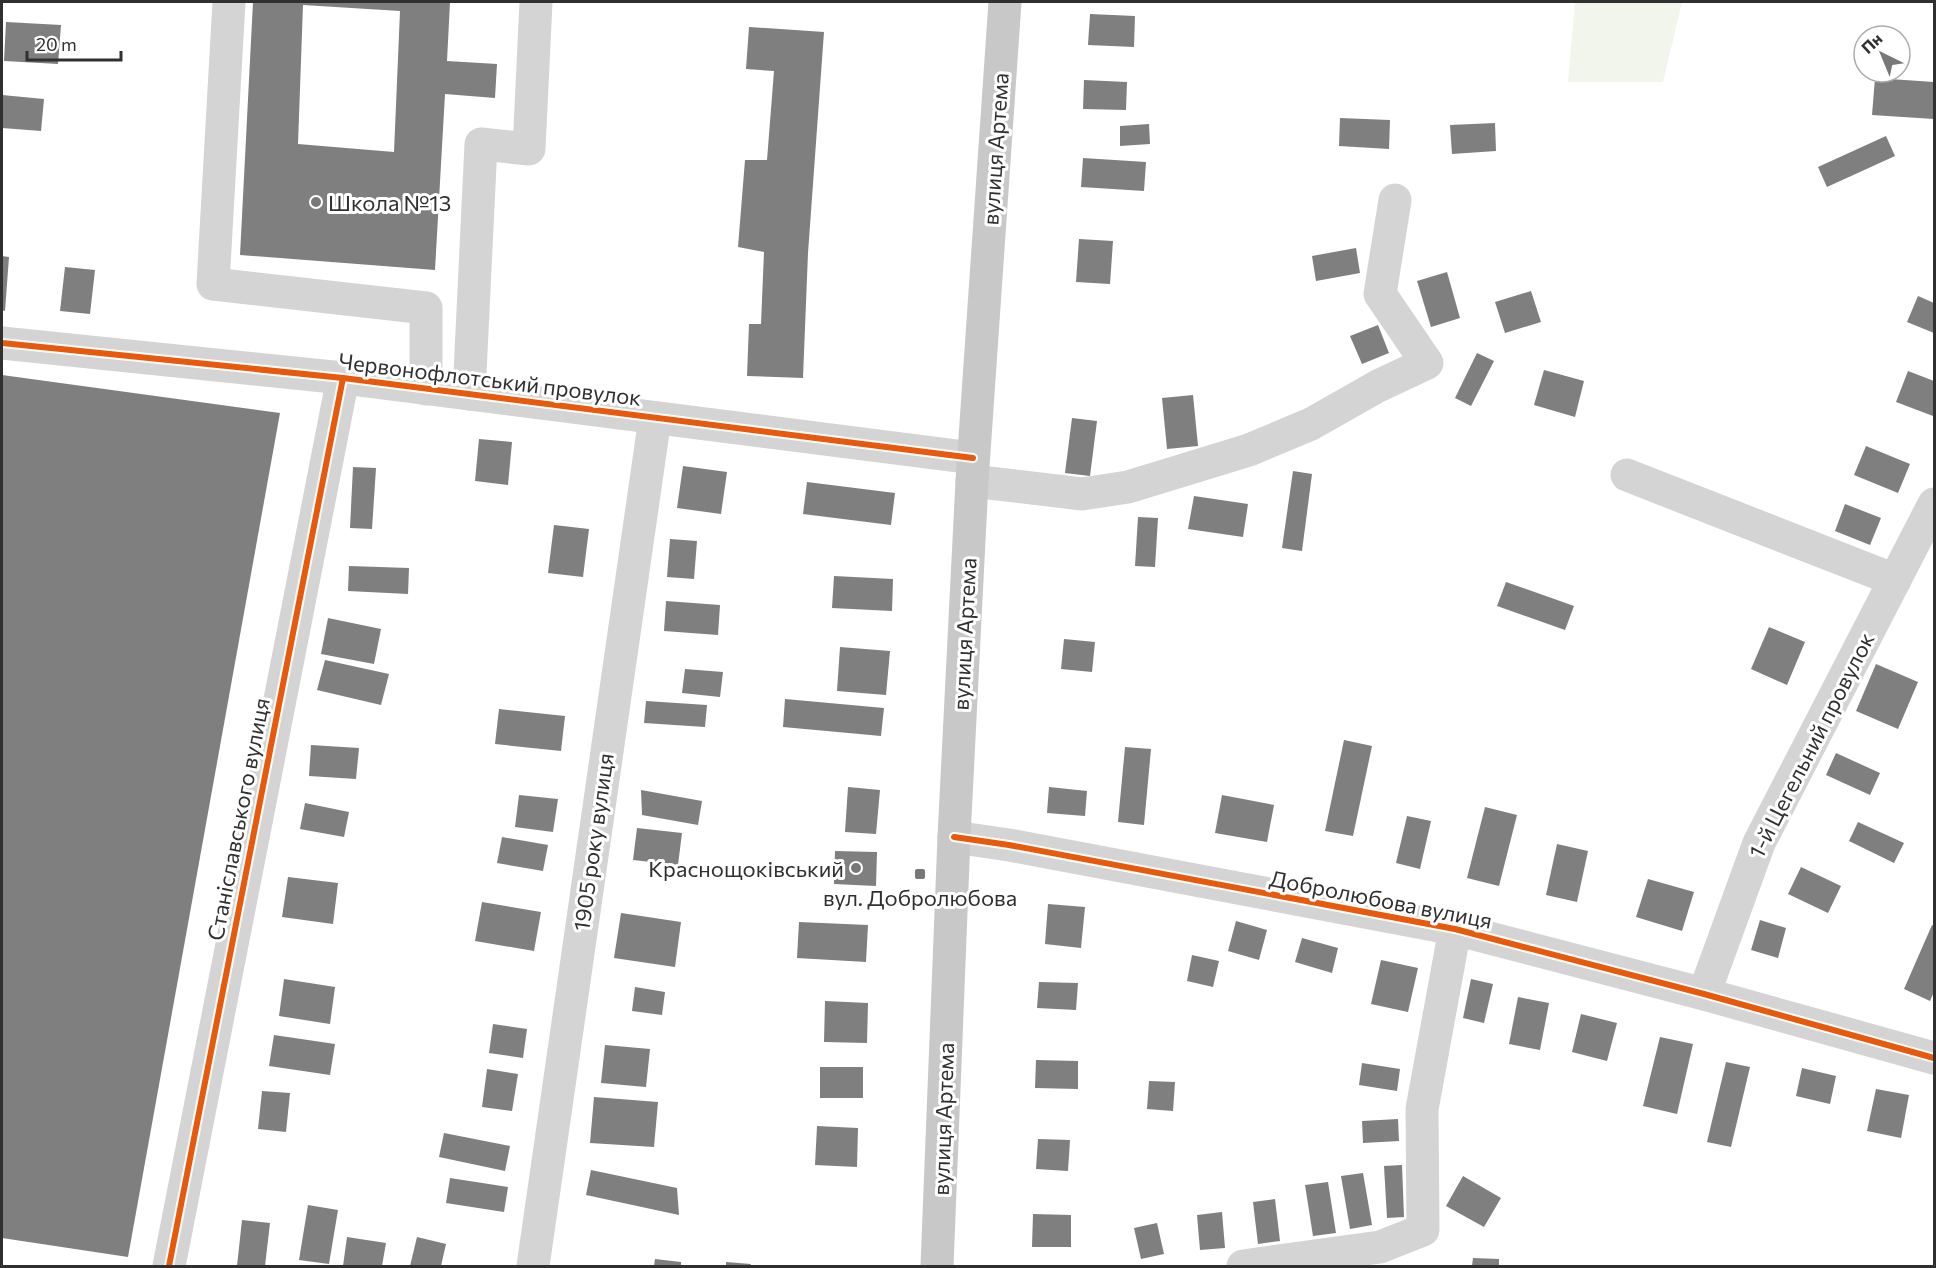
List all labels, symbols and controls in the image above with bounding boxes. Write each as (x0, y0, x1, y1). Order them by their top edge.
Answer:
scale bar (27, 24, 122, 62)
north arrow (1852, 24, 1912, 84)
text: Пн (1857, 28, 1886, 57)
text: 20 m (36, 33, 77, 55)
street label: вулиця Артема (976, 72, 1014, 226)
place label: Школа №13 (328, 189, 451, 216)
marker: Школа №13 (309, 195, 323, 209)
street label: Червонофлотський провулок (337, 347, 643, 411)
street label: вулиця Артема (947, 557, 981, 711)
street label: 1-й Цегельний провулок (1742, 628, 1880, 862)
street label: Станіславського вулиця (201, 695, 275, 943)
street label: 1905 року вулиця (567, 751, 619, 933)
place label: Краснощоківський (648, 855, 844, 882)
marker: Краснощоківський (849, 861, 863, 875)
street label: Добролюбова вулиця (1267, 864, 1495, 934)
marker: вул. Добролюбова (913, 867, 927, 881)
place label: вул. Добролюбова (823, 884, 1017, 911)
street label: вулиця Артема (927, 1042, 959, 1196)

